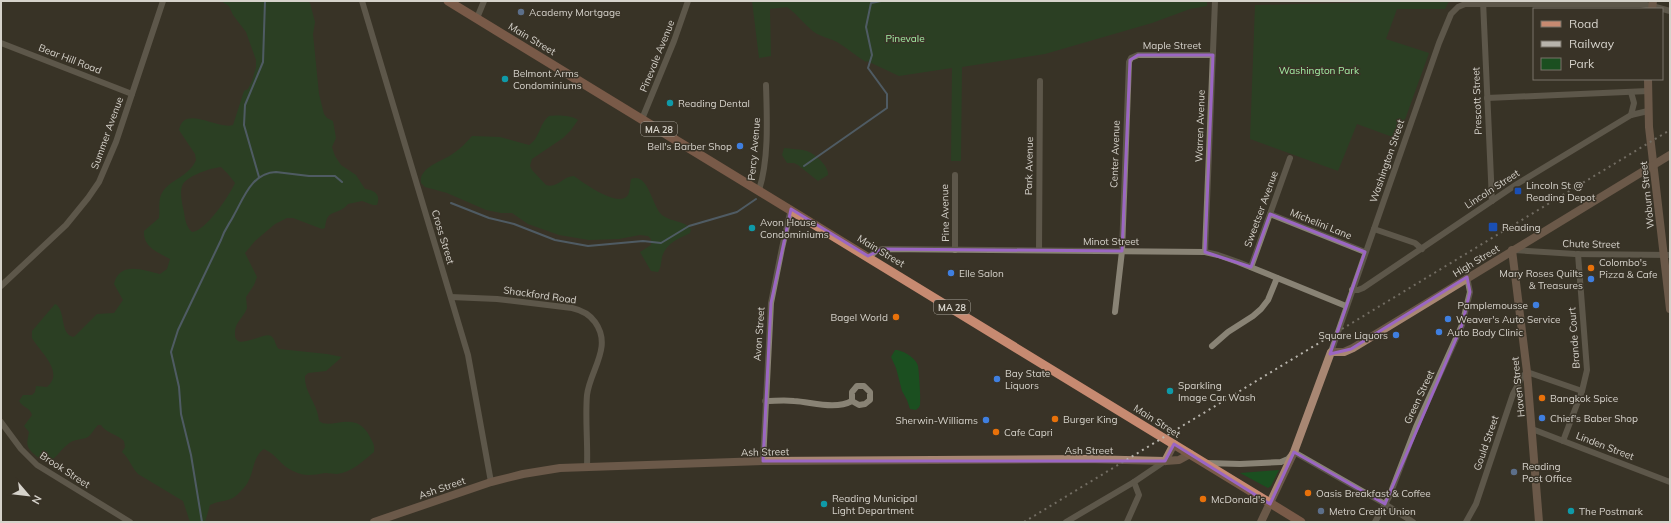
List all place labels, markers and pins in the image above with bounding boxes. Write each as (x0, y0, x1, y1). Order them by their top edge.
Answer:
place label: Academy Mortgage (529, 6, 620, 19)
marker: Academy Mortgage (516, 7, 526, 17)
place label: Belmont Arms Condominiums (513, 67, 582, 92)
marker: Belmont Arms Condominiums (500, 74, 510, 84)
place label: Reading Dental (678, 97, 750, 110)
marker: Reading Dental (665, 98, 675, 108)
place label: Bell's Barber Shop (647, 140, 732, 153)
marker: Bell's Barber Shop (735, 141, 745, 151)
place label: Lincoln St @ Reading Depot (1526, 179, 1596, 204)
marker: Lincoln St @ Reading Depot (1513, 186, 1523, 196)
place label: Avon House Condominiums (760, 216, 829, 241)
marker: Reading (1487, 221, 1499, 233)
place label: Reading (1502, 221, 1541, 234)
marker: Avon House Condominiums (747, 223, 757, 233)
place label: Colombo's Pizza & Cafe (1599, 256, 1658, 281)
marker: Colombo's Pizza & Cafe (1586, 263, 1596, 273)
place label: Elle Salon (959, 267, 1004, 280)
place label: Mary Roses Quilts & Treasures (1499, 267, 1583, 292)
marker: Elle Salon (946, 268, 956, 278)
marker: Mary Roses Quilts & Treasures (1586, 274, 1596, 284)
place label: Pamplemousse (1458, 299, 1528, 312)
marker: Pamplemousse (1531, 300, 1541, 310)
place label: Bagel World (830, 311, 888, 324)
marker: Bagel World (891, 312, 901, 322)
place label: Weaver's Auto Service (1456, 313, 1560, 326)
marker: Weaver's Auto Service (1443, 314, 1453, 324)
place label: Auto Body Clinic (1447, 326, 1523, 339)
marker: Auto Body Clinic (1434, 327, 1444, 337)
place label: Square Liquors (1319, 329, 1388, 342)
marker: Square Liquors (1391, 330, 1401, 340)
place label: Bay State Liquors (1005, 367, 1050, 392)
marker: Bay State Liquors (992, 374, 1002, 384)
place label: Sparkling Image Car Wash (1178, 379, 1256, 404)
marker: Sparkling Image Car Wash (1165, 386, 1175, 396)
place label: Bangkok Spice (1550, 392, 1618, 405)
marker: Bangkok Spice (1537, 393, 1547, 403)
place label: Chief's Baber Shop (1550, 412, 1638, 425)
place label: Burger King (1063, 413, 1117, 426)
marker: Chief's Baber Shop (1537, 413, 1547, 423)
place label: Sherwin-Williams (895, 414, 978, 427)
marker: Burger King (1050, 414, 1060, 424)
marker: Sherwin-Williams (981, 415, 991, 425)
place label: Cafe Capri (1004, 426, 1053, 439)
marker: Cafe Capri (991, 427, 1001, 437)
place label: Reading Post Office (1522, 460, 1572, 485)
marker: Reading Post Office (1509, 467, 1519, 477)
place label: Oasis Breakfast & Coffee (1316, 487, 1431, 500)
marker: Oasis Breakfast & Coffee (1303, 488, 1313, 498)
place label: Reading Municipal Light Department (832, 492, 917, 517)
place label: McDonald's (1211, 493, 1265, 506)
marker: McDonald's (1198, 494, 1208, 504)
marker: Reading Municipal Light Department (819, 499, 829, 509)
place label: Metro Credit Union (1329, 505, 1416, 518)
place label: The Postmark (1579, 505, 1644, 518)
marker: Metro Credit Union (1316, 506, 1326, 516)
marker: The Postmark (1566, 506, 1576, 516)

